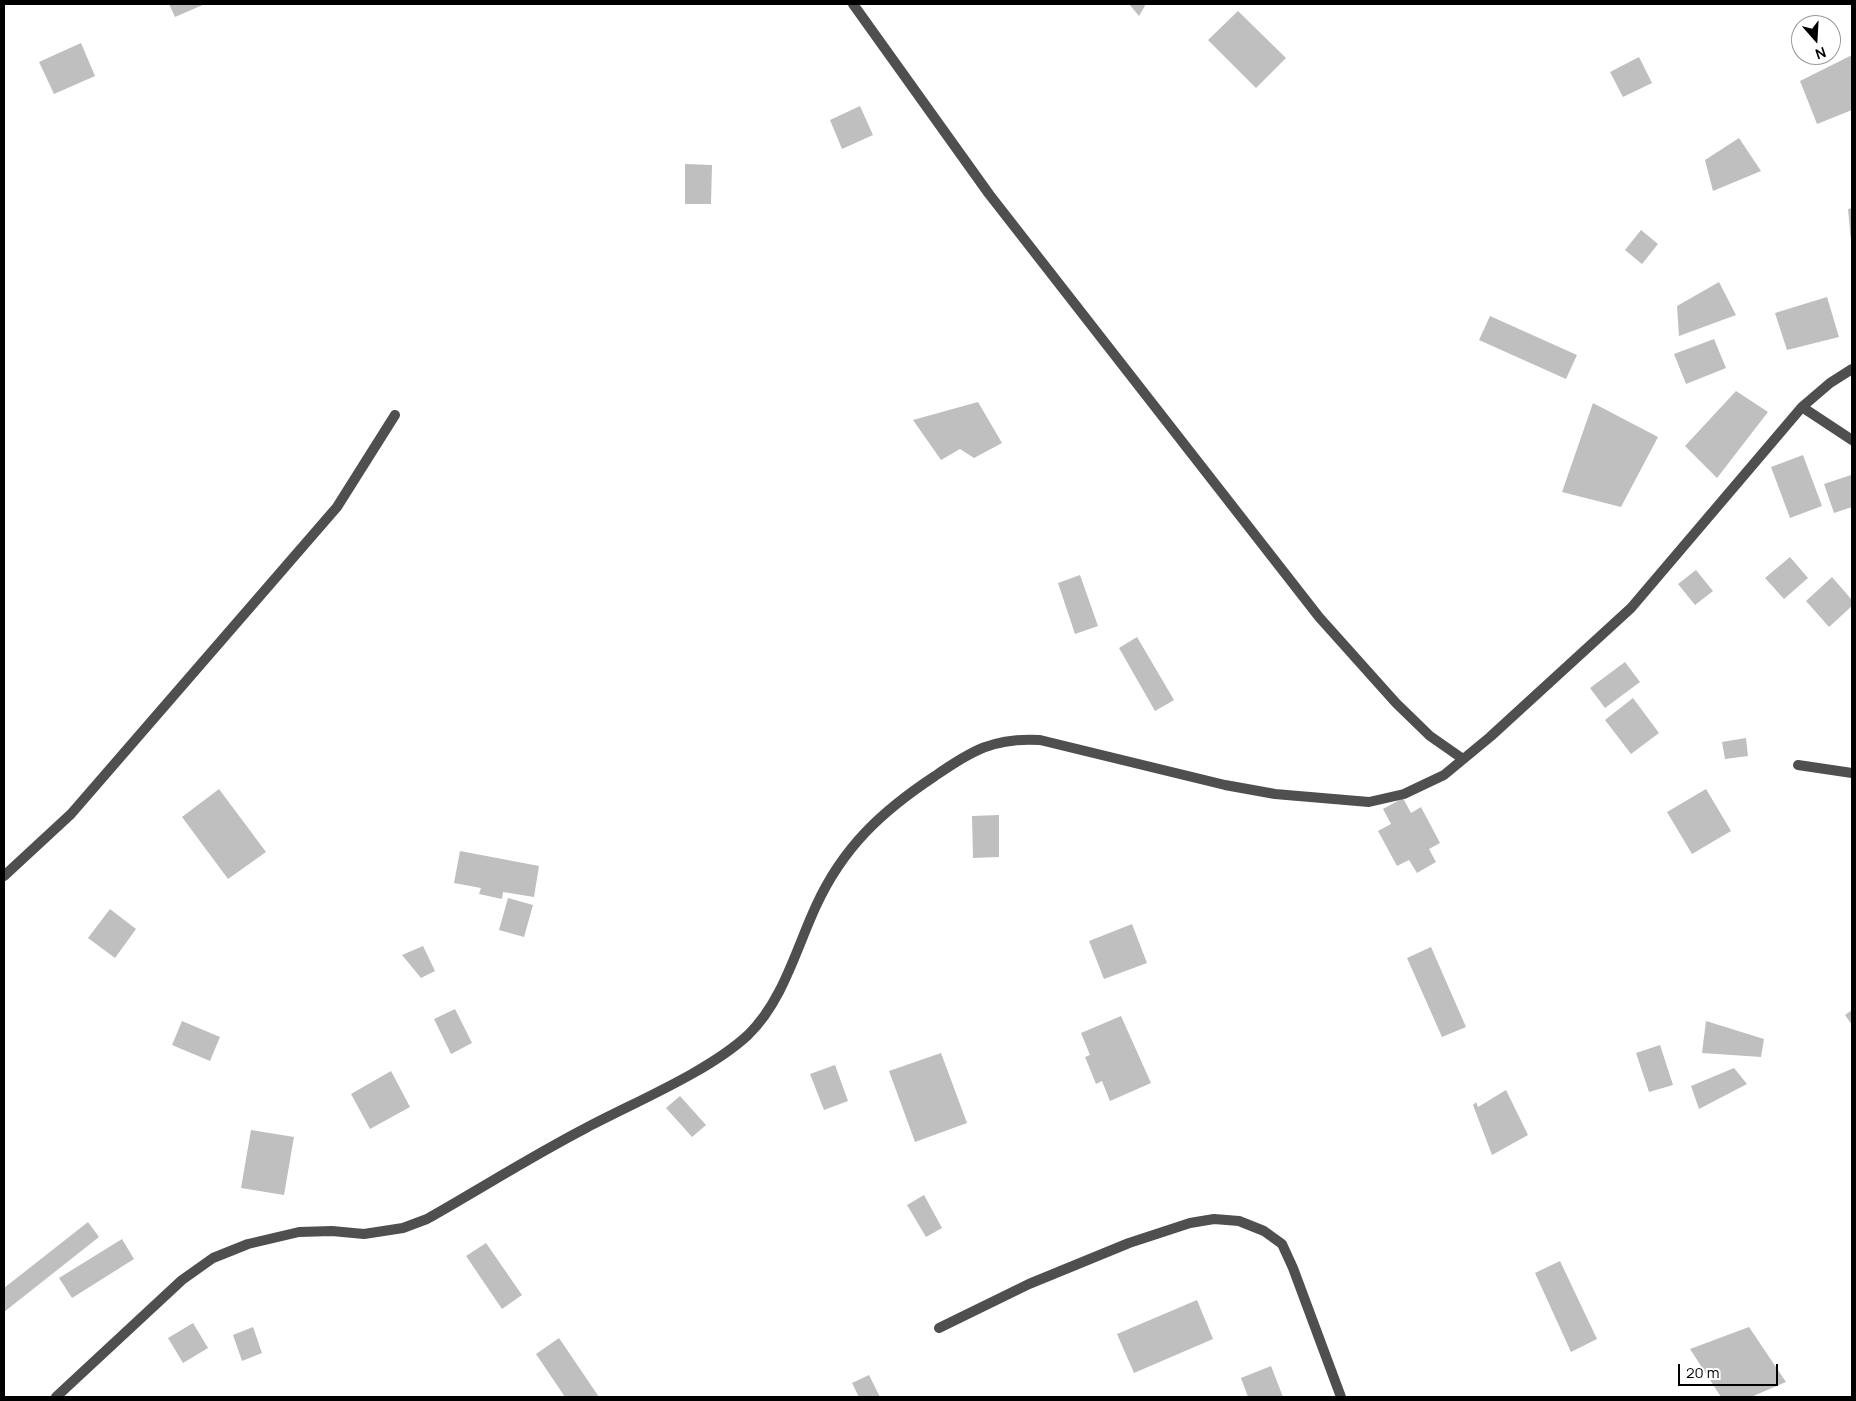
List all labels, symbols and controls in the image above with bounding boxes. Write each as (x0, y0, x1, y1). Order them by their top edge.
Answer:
north arrow (1791, 15, 1841, 65)
text: N (1813, 43, 1829, 64)
scale bar (1681, 1354, 1781, 1386)
text: 20 m (1686, 1362, 1719, 1383)

